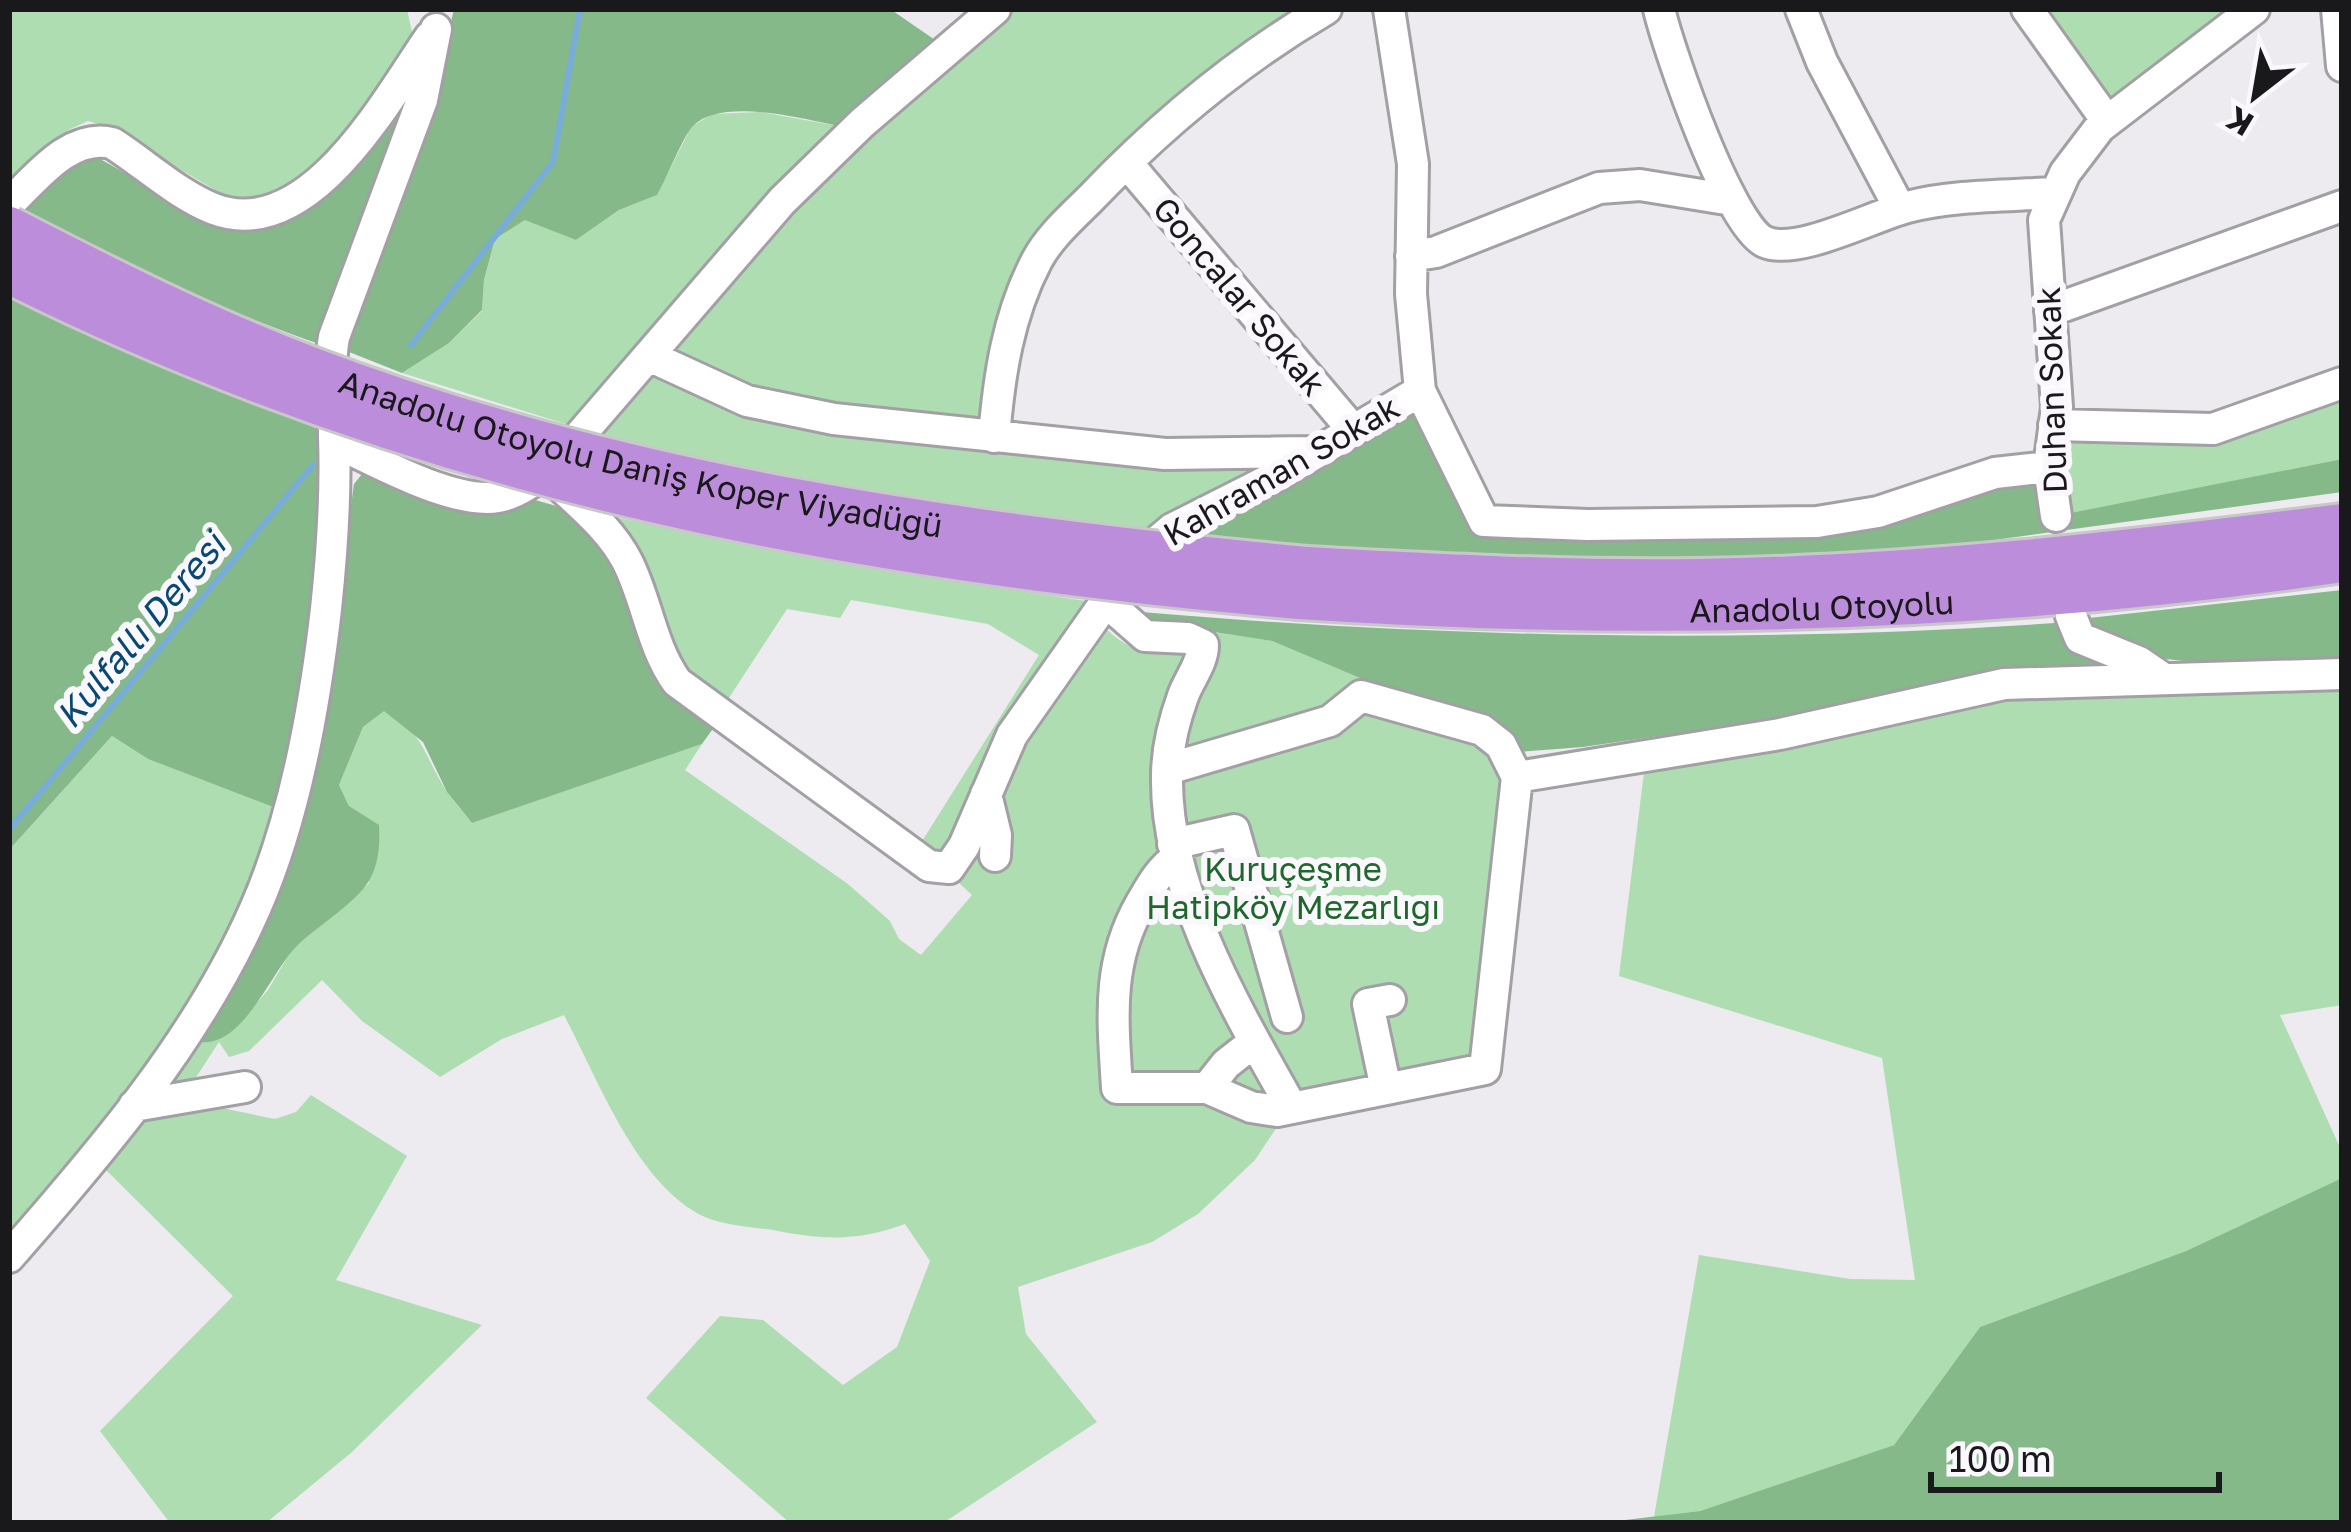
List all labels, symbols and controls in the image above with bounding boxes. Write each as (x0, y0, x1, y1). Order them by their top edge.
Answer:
north arrow (2195, 36, 2315, 156)
text: K (2219, 99, 2260, 145)
street label: Goncalar Sokak (1146, 189, 1334, 403)
street label: Duhan Sokak (2028, 286, 2074, 494)
street label: Anadolu Otoyolu Daniş Koper Viyadüğü (334, 361, 945, 544)
street label: Kahraman Sokak (1156, 387, 1406, 553)
water label: Kulfallı Deresi (46, 521, 237, 736)
street label: Anadolu Otoyolu (1689, 581, 1955, 629)
park label: Kuruçeşme Hatipköy Mezarlığı (1146, 849, 1440, 926)
scale bar (1931, 1418, 2219, 1492)
text: 100 m (1949, 1437, 2052, 1480)

